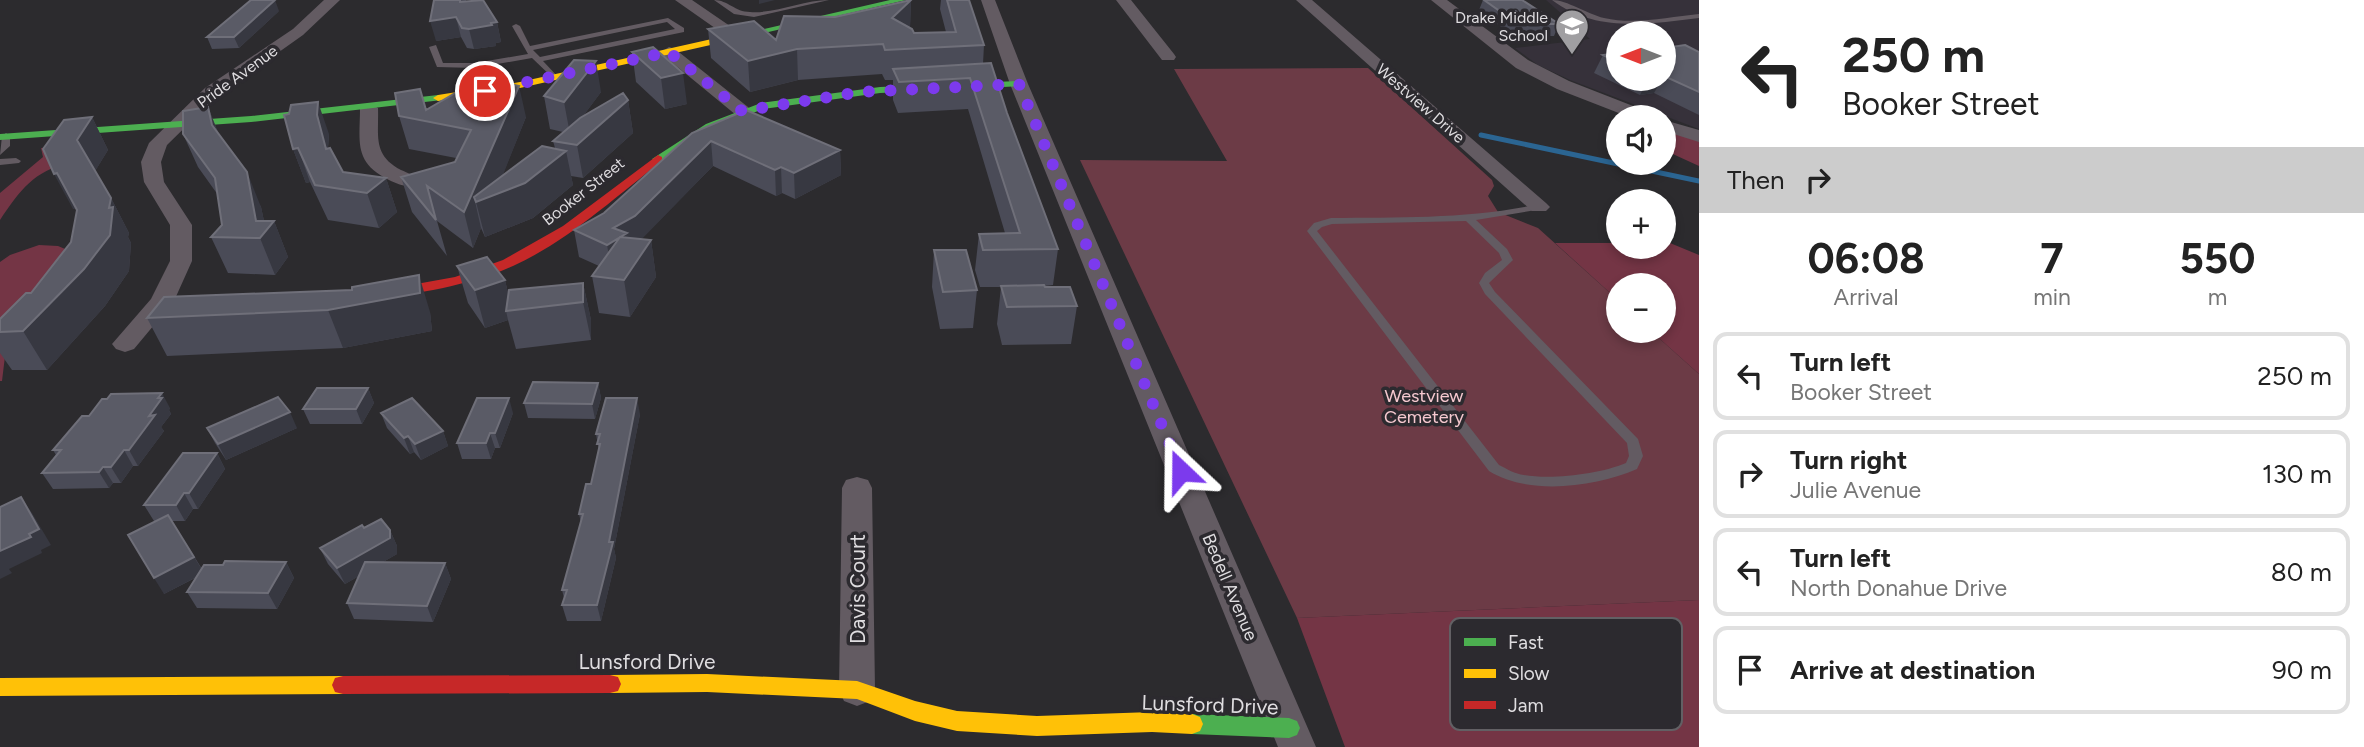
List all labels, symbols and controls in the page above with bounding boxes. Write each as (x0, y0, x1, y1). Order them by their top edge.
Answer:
school or university icon: Drake Middle School (1553, 7, 1591, 56)
place label: Drake Middle School (1455, 8, 1548, 45)
north arrow (1606, 21, 1676, 91)
map controls (1606, 21, 1676, 343)
text: 250 m (1842, 25, 1985, 84)
icon: left (1727, 28, 1818, 119)
street label: Pride Avenue (193, 41, 281, 112)
street label: Westview Drive (1373, 60, 1469, 147)
pin (455, 61, 515, 121)
icon: arrive (466, 72, 504, 110)
text: Booker Street (1842, 85, 2040, 123)
button: sound (1606, 105, 1676, 175)
street label: Booker Street (539, 153, 628, 229)
icon: right (1799, 161, 1837, 199)
text: Then (1727, 164, 1785, 196)
button: + (1606, 189, 1676, 259)
text: 06:08 (1808, 233, 1925, 284)
text: 7 (2040, 233, 2064, 284)
text: 550 (2179, 233, 2255, 284)
button: − (1606, 273, 1676, 343)
text: Arrival (1834, 283, 1899, 311)
text: min (2033, 283, 2071, 311)
text: m (2208, 283, 2227, 311)
text: Turn left (1790, 346, 1891, 378)
icon: left (1731, 357, 1769, 395)
text: 250 m (2257, 360, 2332, 392)
text: Booker Street (1790, 378, 1932, 406)
park label: Westview Cemetery (1384, 385, 1465, 428)
position arrow (1144, 434, 1218, 508)
text: Turn right (1790, 444, 1907, 476)
icon: right (1731, 455, 1769, 493)
text: 130 m (2262, 458, 2332, 490)
text: Julie Avenue (1790, 476, 1921, 504)
street label: Bedell Avenue (1198, 530, 1263, 644)
street label: Davis Court (845, 534, 870, 644)
text: Turn left (1790, 542, 1891, 574)
icon: left (1731, 553, 1769, 591)
text: 80 m (2271, 556, 2332, 588)
text: North Donahue Drive (1790, 574, 2007, 602)
legend (1450, 618, 1682, 730)
text: Fast (1508, 631, 1544, 654)
street label: Lunsford Drive (578, 649, 716, 674)
icon: arrive (1731, 651, 1769, 689)
text: Arrive at destination (1790, 654, 2035, 686)
text: 90 m (2272, 654, 2332, 686)
text: Slow (1508, 662, 1550, 685)
street label: Lunsford Drive (1141, 690, 1279, 719)
text: Jam (1508, 694, 1544, 717)

